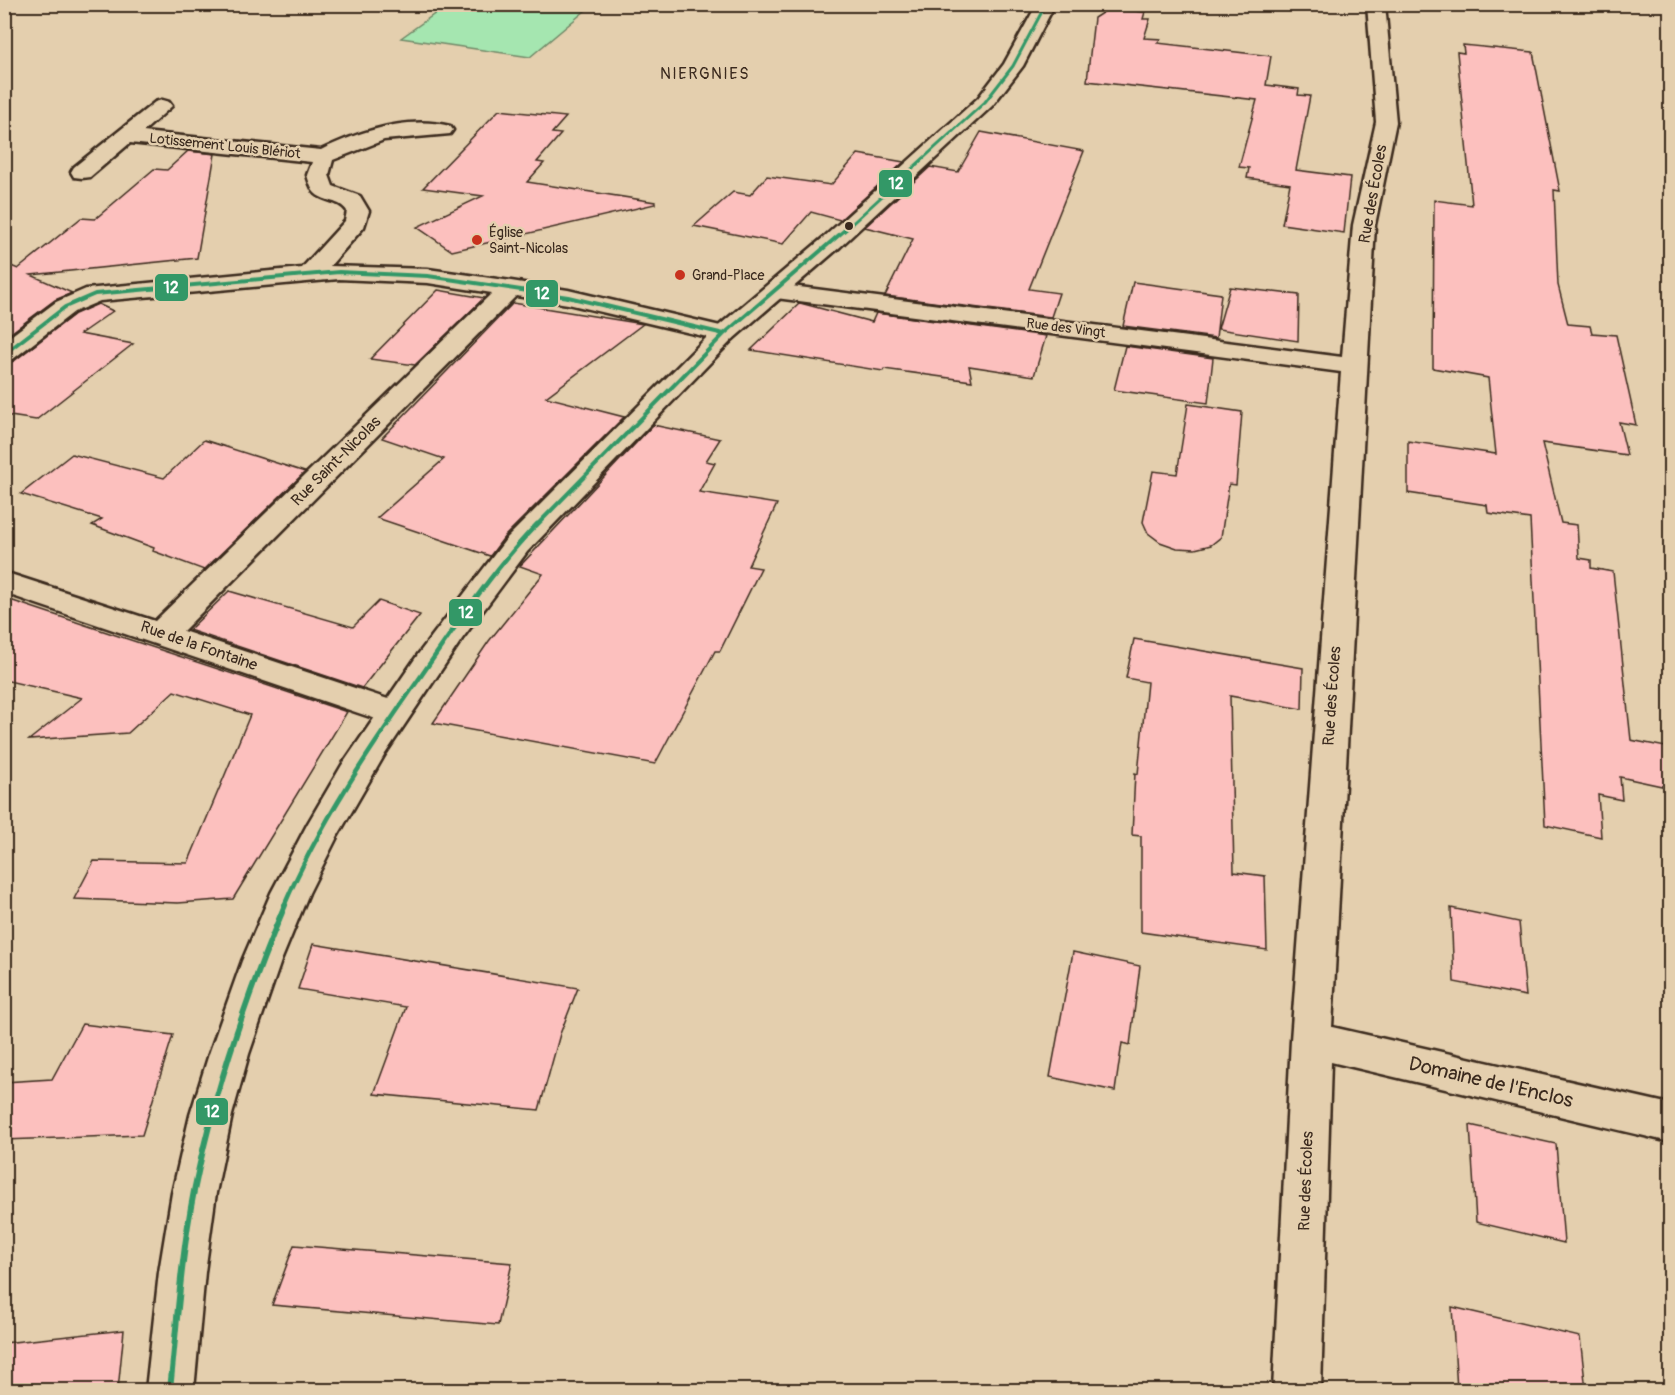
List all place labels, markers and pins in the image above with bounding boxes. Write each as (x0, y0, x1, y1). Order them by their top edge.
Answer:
unlabelled marker (843, 220, 855, 232)
place label: Église Saint-Nicolas (489, 223, 569, 257)
marker: Église Saint-Nicolas (470, 233, 484, 247)
place label: Grand-Place (692, 267, 765, 284)
marker: Grand-Place (673, 268, 687, 282)

